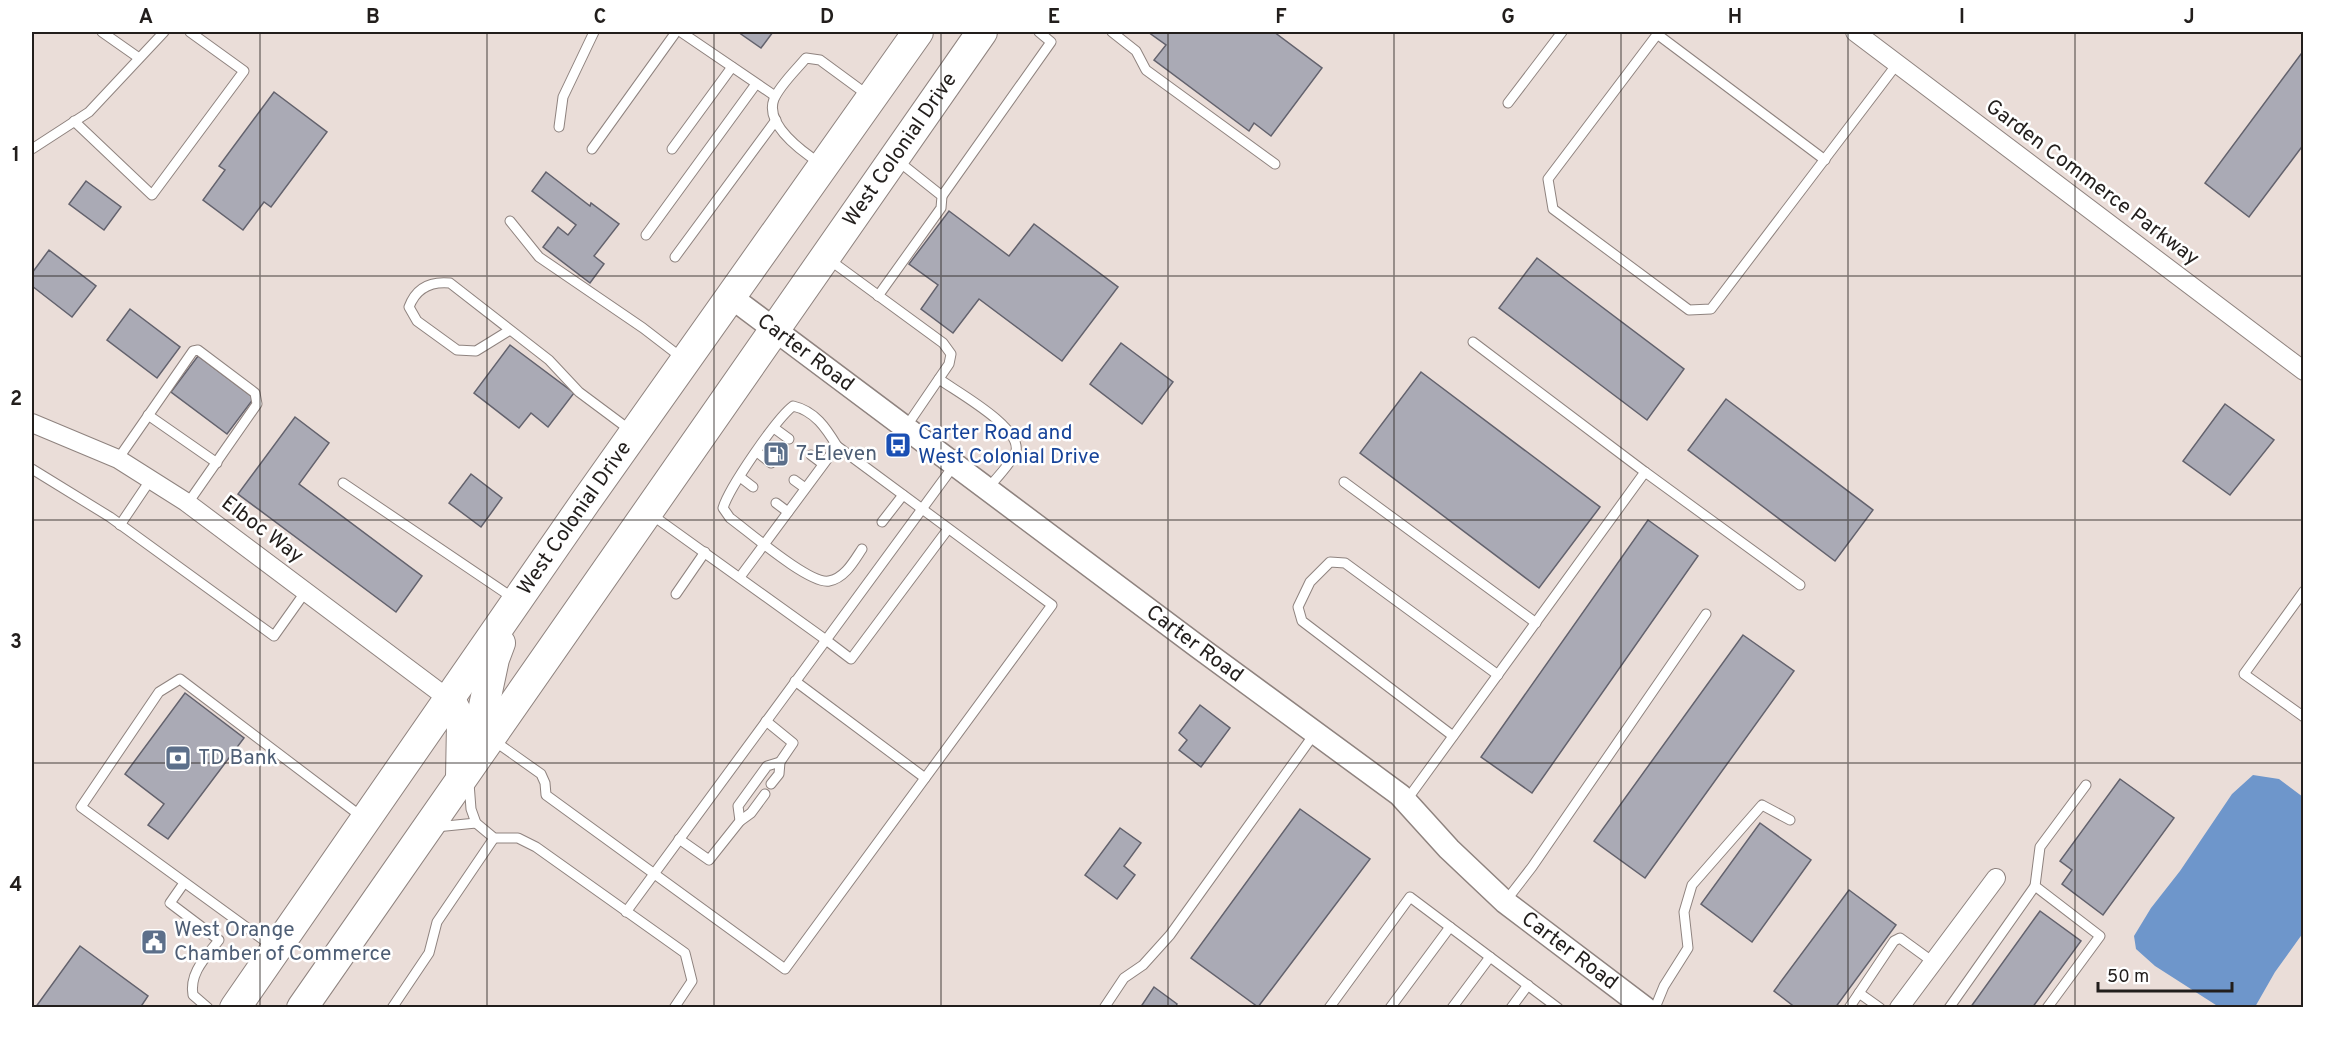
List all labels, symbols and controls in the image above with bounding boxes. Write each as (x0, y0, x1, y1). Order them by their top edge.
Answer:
text: A (139, 5, 153, 31)
text: B (366, 5, 380, 31)
text: C (594, 5, 606, 31)
text: D (820, 5, 834, 31)
text: E (1048, 5, 1060, 31)
text: F (1275, 5, 1287, 31)
text: G (1501, 5, 1515, 31)
text: H (1728, 5, 1742, 31)
text: I (1959, 5, 1965, 31)
text: J (2183, 5, 2195, 31)
street label: West Colonial Drive (837, 67, 963, 232)
street label: Garden Commerce Parkway (1980, 94, 2204, 272)
text: 1 (12, 143, 20, 169)
street label: Carter Road (752, 308, 859, 398)
text: 2 (10, 387, 22, 413)
place label: Carter Road and West Colonial Drive (918, 420, 1100, 471)
bus stop icon: Carter Road and West Colonial Drive (883, 430, 913, 460)
street label: West Colonial Drive (511, 436, 638, 600)
fuel station icon: 7-Eleven (761, 439, 791, 469)
place label: 7-Eleven (796, 441, 877, 468)
street label: Elboc Way (215, 490, 309, 570)
street label: Carter Road (1141, 599, 1249, 689)
text: 3 (10, 630, 22, 656)
bank icon: TD Bank (163, 743, 193, 773)
place label: TD Bank (198, 745, 278, 772)
text: 4 (10, 873, 22, 899)
street label: Carter Road (1516, 906, 1623, 996)
place label: West Orange Chamber of Commerce (174, 917, 391, 968)
public building icon: West Orange Chamber of Commerce (139, 927, 169, 957)
scale bar (2098, 955, 2232, 993)
text: 50 m (2107, 966, 2149, 989)

